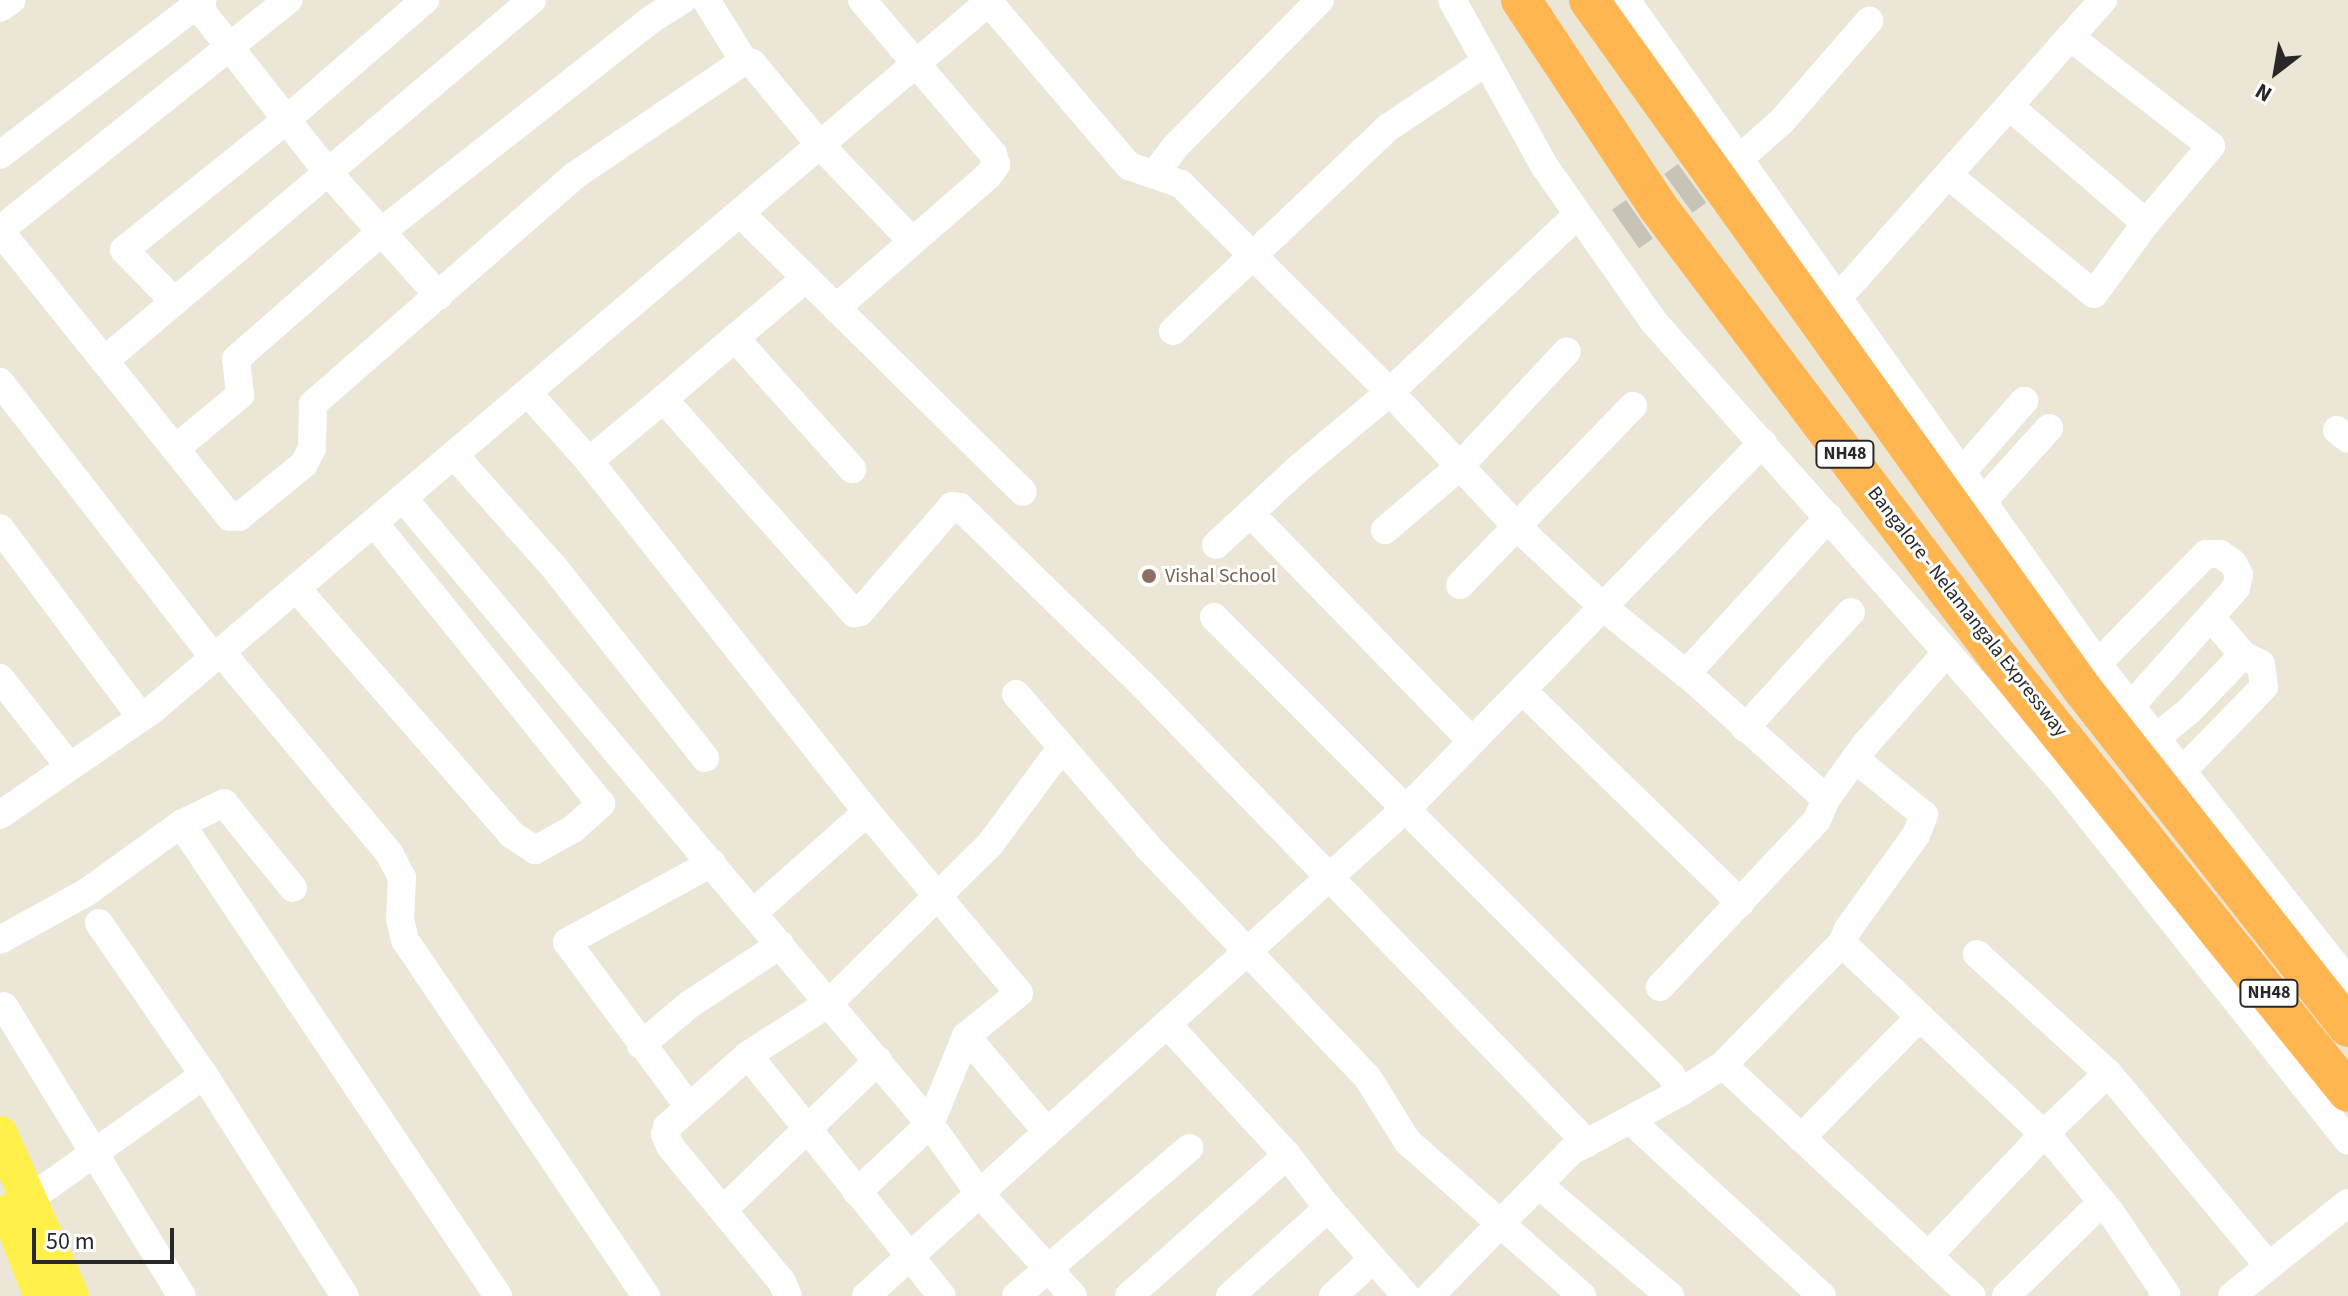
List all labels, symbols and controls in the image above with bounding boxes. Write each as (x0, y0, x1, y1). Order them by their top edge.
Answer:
north arrow (2236, 32, 2316, 112)
text: N (2249, 75, 2278, 110)
road number: NH48 (1815, 440, 1875, 468)
street label: Bangalore - Nelamangala Expressway (1862, 482, 2072, 742)
place label: Vishal School (1165, 564, 1276, 588)
marker: Vishal School (1140, 567, 1158, 585)
road number: NH48 (2239, 979, 2299, 1007)
scale bar (36, 1212, 178, 1262)
text: 50 m (46, 1224, 95, 1259)

